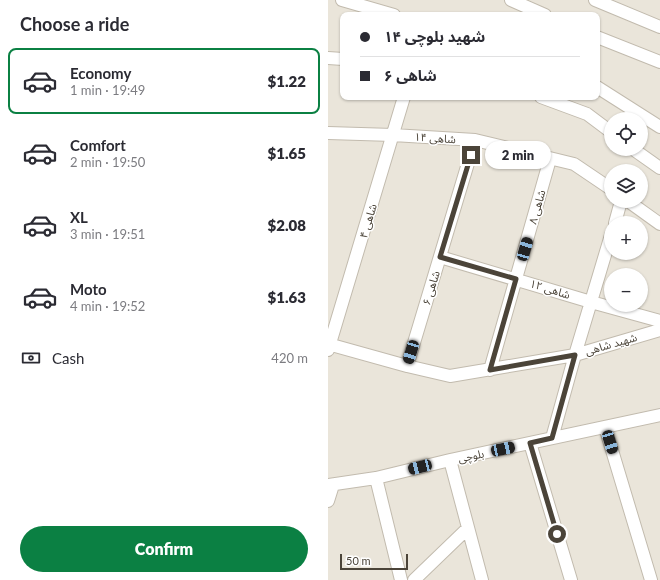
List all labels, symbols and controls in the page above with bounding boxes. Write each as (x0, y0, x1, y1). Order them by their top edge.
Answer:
text: Choose a ride (20, 13, 129, 35)
text: شهید بلوچی ۱۴ (384, 27, 485, 45)
icon: car (22, 63, 58, 99)
text: Economy (70, 64, 131, 82)
text: شاهی ۶ (384, 66, 437, 84)
text: $1.22 (268, 72, 306, 90)
text: 1 min · 19:49 (70, 82, 145, 98)
map controls (604, 112, 648, 312)
button: locate (604, 112, 648, 156)
street label: شاهی ۱۴ (414, 130, 457, 146)
icon: car (22, 135, 58, 171)
text: Comfort (70, 136, 126, 154)
callout: 2 min (485, 141, 551, 169)
text: $1.65 (268, 144, 306, 162)
route end (462, 146, 480, 164)
text: 2 min (502, 147, 534, 163)
text: 2 min · 19:50 (70, 154, 145, 170)
button: layers (604, 164, 648, 208)
street label: شاهی ۸ (525, 188, 549, 226)
street label: شاهی ۴ (356, 202, 380, 240)
icon: car (22, 207, 58, 243)
text: XL (70, 208, 88, 226)
text: $2.08 (268, 216, 306, 234)
button: + (604, 216, 648, 260)
text: 3 min · 19:51 (70, 226, 145, 242)
car (516, 236, 534, 262)
button: − (604, 268, 648, 312)
street label: شاهی ۶ (419, 269, 443, 307)
street label: شاهی ۱۲ (528, 276, 572, 302)
icon: car (22, 279, 58, 315)
text: Moto (70, 280, 107, 298)
text: $1.63 (268, 288, 306, 306)
text: 4 min · 19:52 (70, 298, 145, 314)
street label: شهید شاهی (583, 330, 639, 358)
car (402, 339, 420, 365)
icon: cash (20, 347, 42, 369)
text: Cash (52, 349, 84, 367)
text: 420 m (271, 350, 308, 366)
car (601, 429, 619, 455)
car (490, 441, 516, 457)
street label: بلوچی (457, 446, 485, 467)
car (407, 458, 433, 476)
route start (548, 525, 566, 543)
button: Confirm (20, 526, 308, 572)
scale bar (340, 552, 408, 571)
text: 50 m (346, 554, 371, 567)

